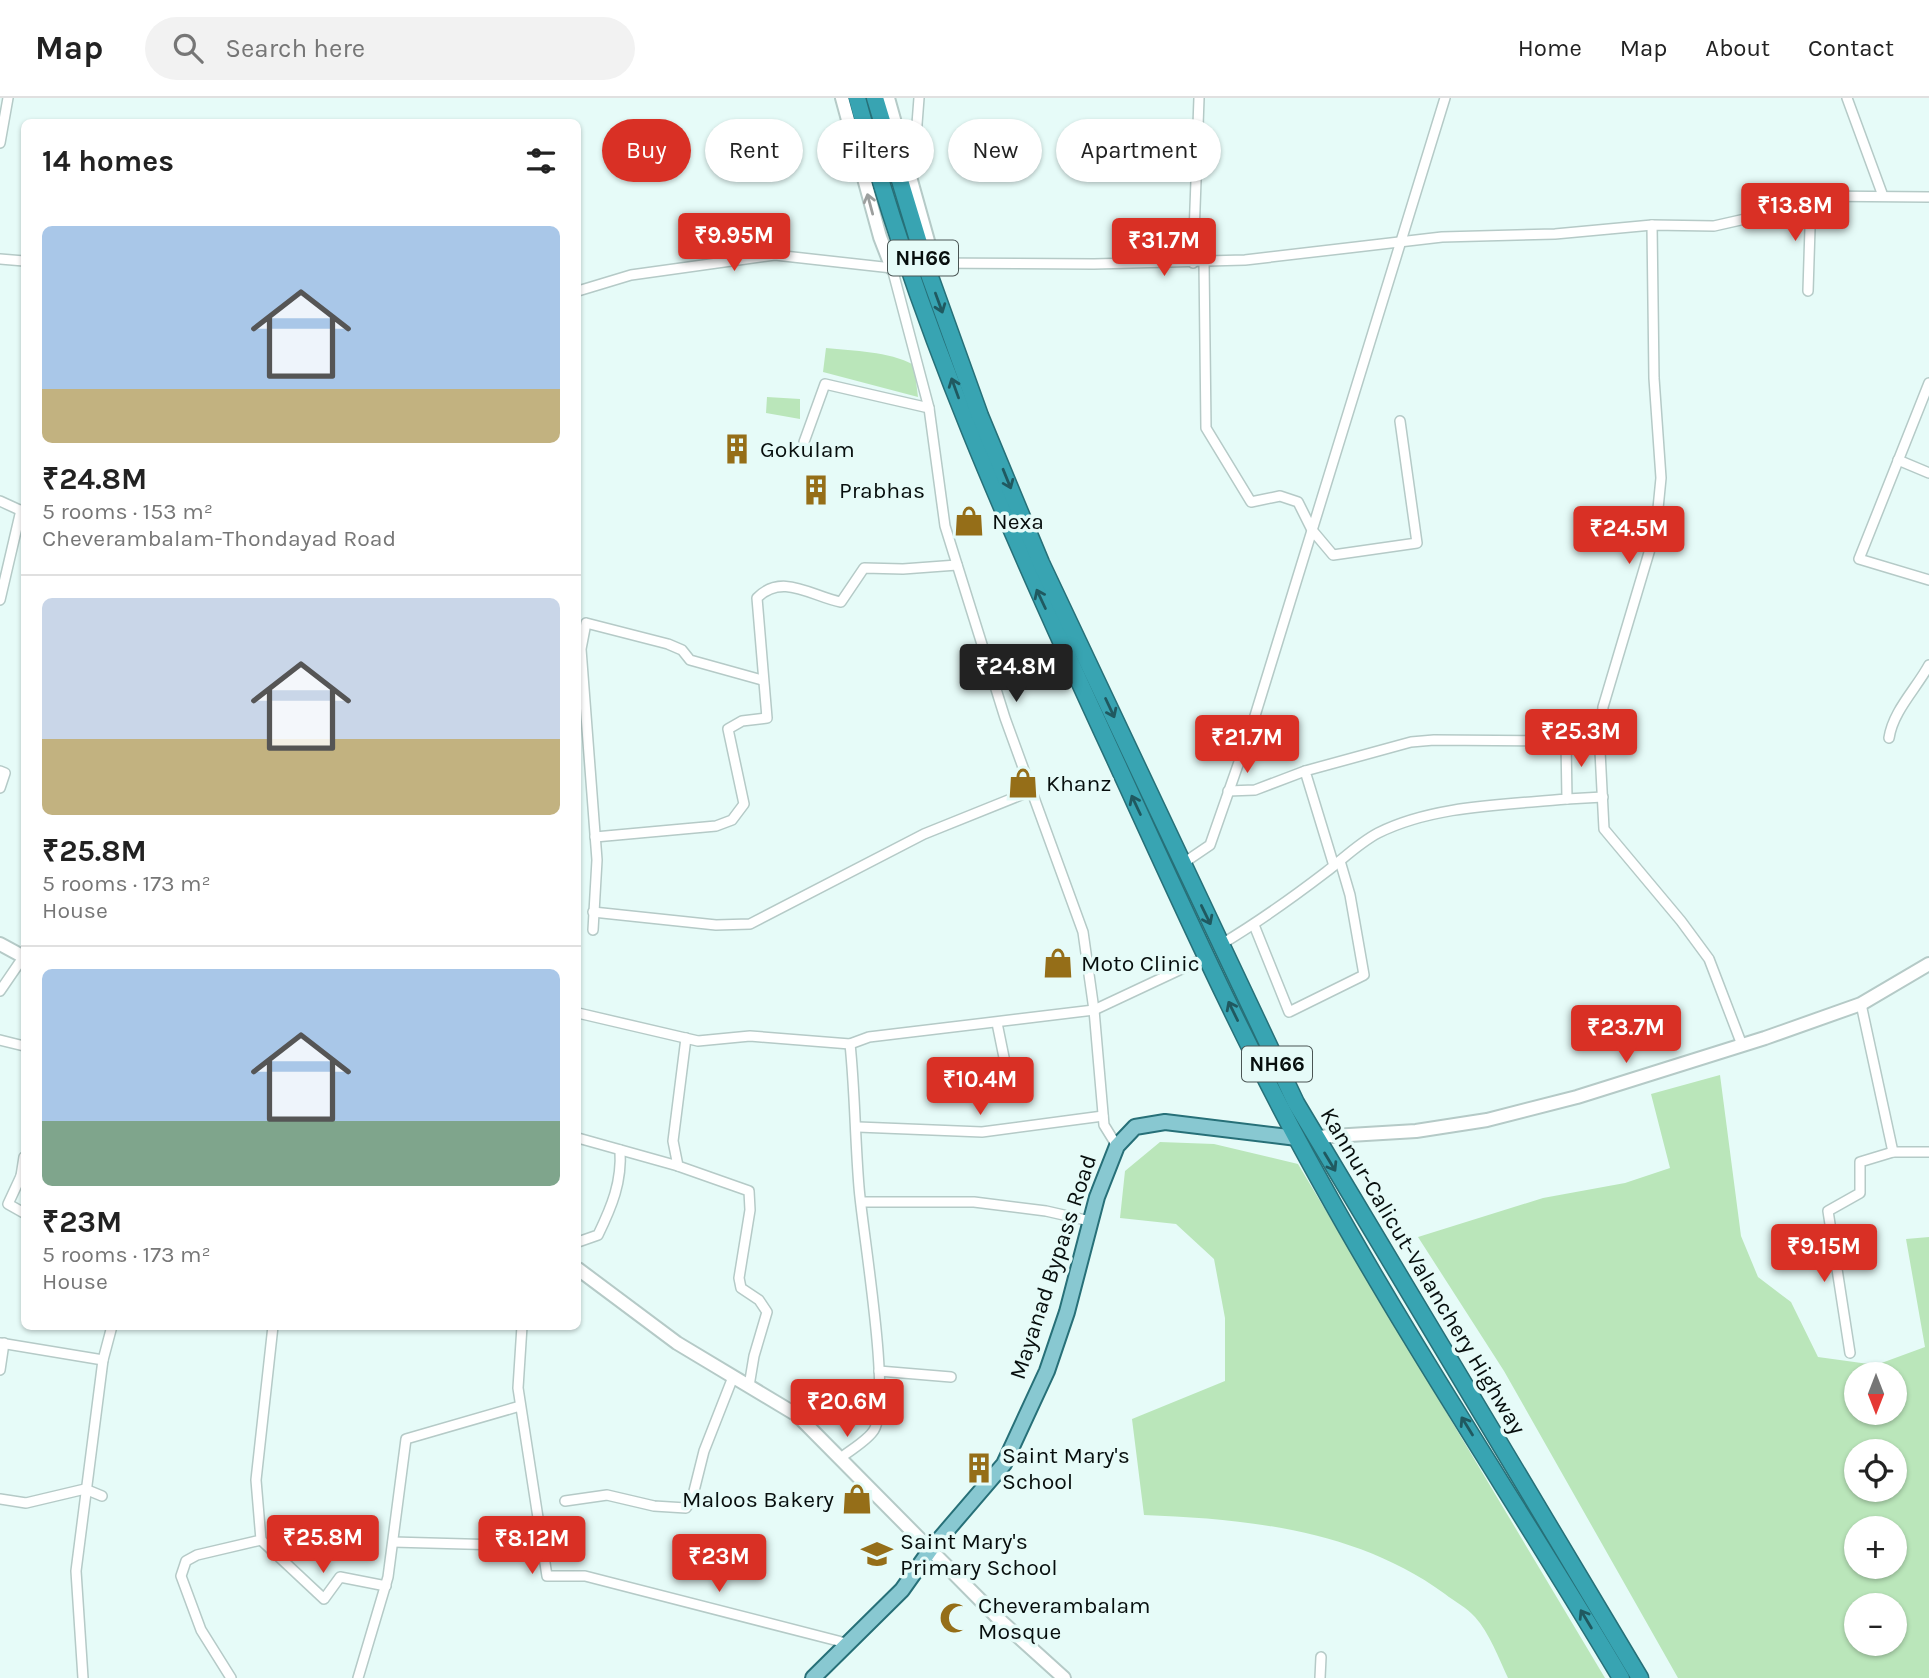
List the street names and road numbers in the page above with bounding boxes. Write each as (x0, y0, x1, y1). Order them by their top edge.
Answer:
road number: NH66 (888, 240, 958, 276)
road number: NH66 (1242, 1046, 1312, 1082)
street label: Kannur-Calicut-Valanchery Highway (1315, 1103, 1532, 1439)
street label: Mayanad Bypass Road (1004, 1151, 1102, 1383)

